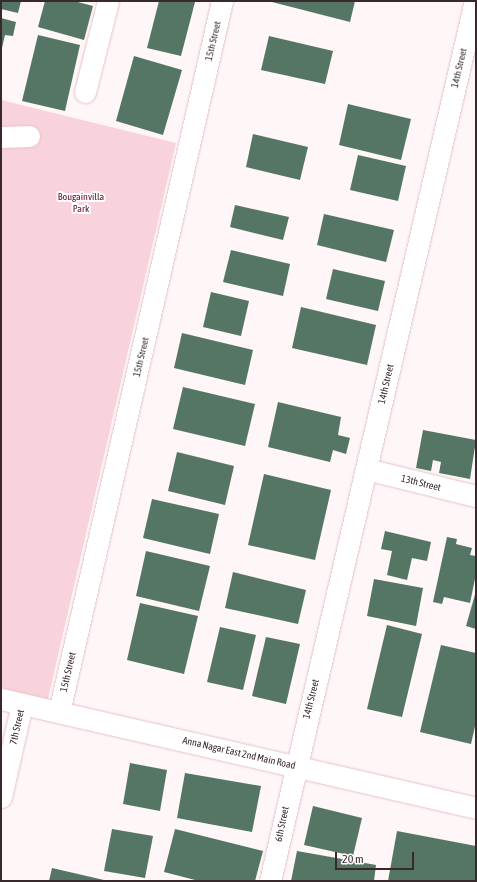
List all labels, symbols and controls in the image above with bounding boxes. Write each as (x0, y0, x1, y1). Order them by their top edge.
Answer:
street label: 15th Street (203, 20, 223, 62)
street label: 14th Street (449, 47, 469, 89)
park label: Bougainvilla Park (58, 190, 104, 214)
street label: 15th Street (131, 336, 151, 378)
street label: 14th Street (376, 363, 396, 405)
street label: 13th Street (400, 472, 442, 494)
street label: 15th Street (58, 651, 78, 693)
street label: 14th Street (300, 678, 322, 720)
street label: 7th Street (7, 708, 27, 746)
street label: Anna Nagar East 2nd Main Road (181, 734, 297, 772)
street label: 6th Street (272, 805, 292, 843)
scale bar (337, 844, 416, 870)
text: 20 m (342, 852, 364, 866)

